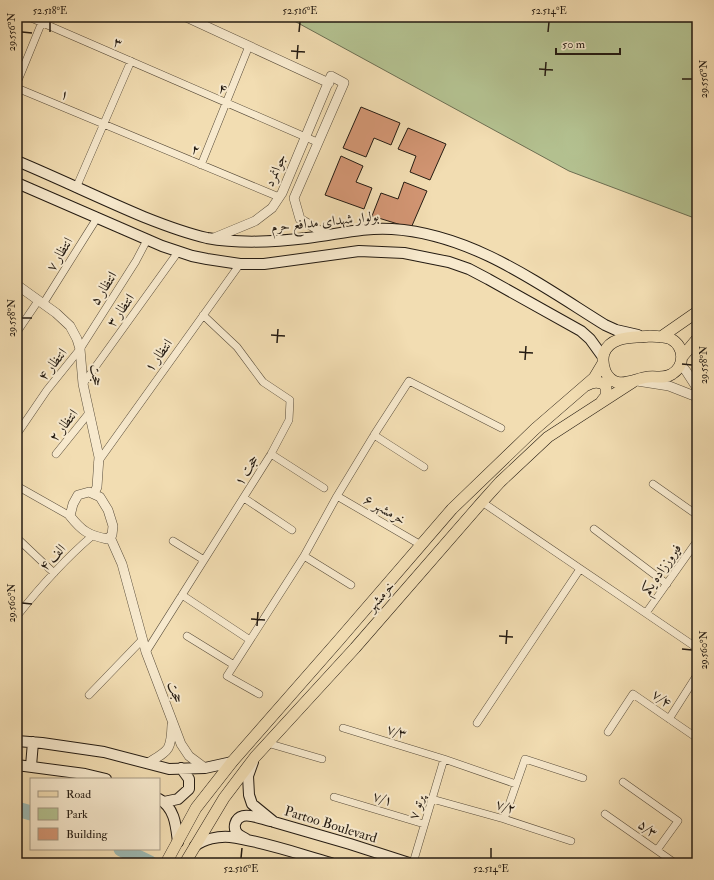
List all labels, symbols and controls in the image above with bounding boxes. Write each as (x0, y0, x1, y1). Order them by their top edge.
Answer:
text: 52.518°E (33, 5, 67, 17)
text: 52.516°E (283, 5, 317, 17)
text: 52.514°E (531, 5, 567, 17)
text: 29.556°N (6, 13, 18, 51)
scale bar (556, 30, 620, 56)
street label: ۳ (111, 33, 125, 52)
text: 50 m (562, 37, 586, 52)
text: 29.556°N (698, 60, 710, 98)
street label: ۴ (216, 79, 230, 98)
street label: ۱ (58, 85, 72, 104)
street label: ۲ (189, 140, 203, 159)
street label: جوانمرد (261, 151, 290, 189)
street label: بولوار شهدای مدافع حرم (270, 207, 381, 241)
street label: انتظار ۷ (42, 234, 76, 274)
street label: انتظار ۵ (86, 268, 121, 308)
street label: انتظار ۳ (103, 290, 138, 330)
text: 29.558°N (6, 299, 18, 337)
street label: انتظار ۱ (141, 335, 176, 375)
street label: انتظار ۴ (34, 345, 70, 384)
text: 29.558°N (698, 346, 710, 384)
street label: حجت (87, 363, 106, 387)
street label: انتظار ۲ (45, 406, 81, 445)
street label: حجت ۱ (230, 452, 262, 489)
street label: خرمشهر ۶ (360, 491, 409, 529)
street label: ۴ الف (36, 540, 69, 574)
street label: فیروززاده یکم (638, 540, 689, 601)
street label: خرمشهر (361, 578, 399, 617)
text: 29.560°N (6, 583, 18, 622)
text: 29.560°N (698, 630, 710, 669)
street label: حجت (163, 679, 188, 706)
street label: ۷/۴ (649, 686, 675, 711)
street label: ۷/۳ (385, 720, 409, 743)
legend (30, 778, 160, 850)
text: Road (66, 787, 91, 802)
street label: ۷/۱ (371, 787, 395, 810)
street label: پرتو ۷ (405, 791, 429, 822)
street label: ۷/۲ (494, 795, 518, 818)
street label: Partoo Boulevard (282, 802, 379, 847)
text: Park (66, 807, 88, 822)
street label: ۵/۳ (635, 816, 661, 841)
text: Building (66, 827, 109, 842)
text: 52.516°E (224, 863, 258, 875)
text: 52.514°E (473, 863, 509, 875)

